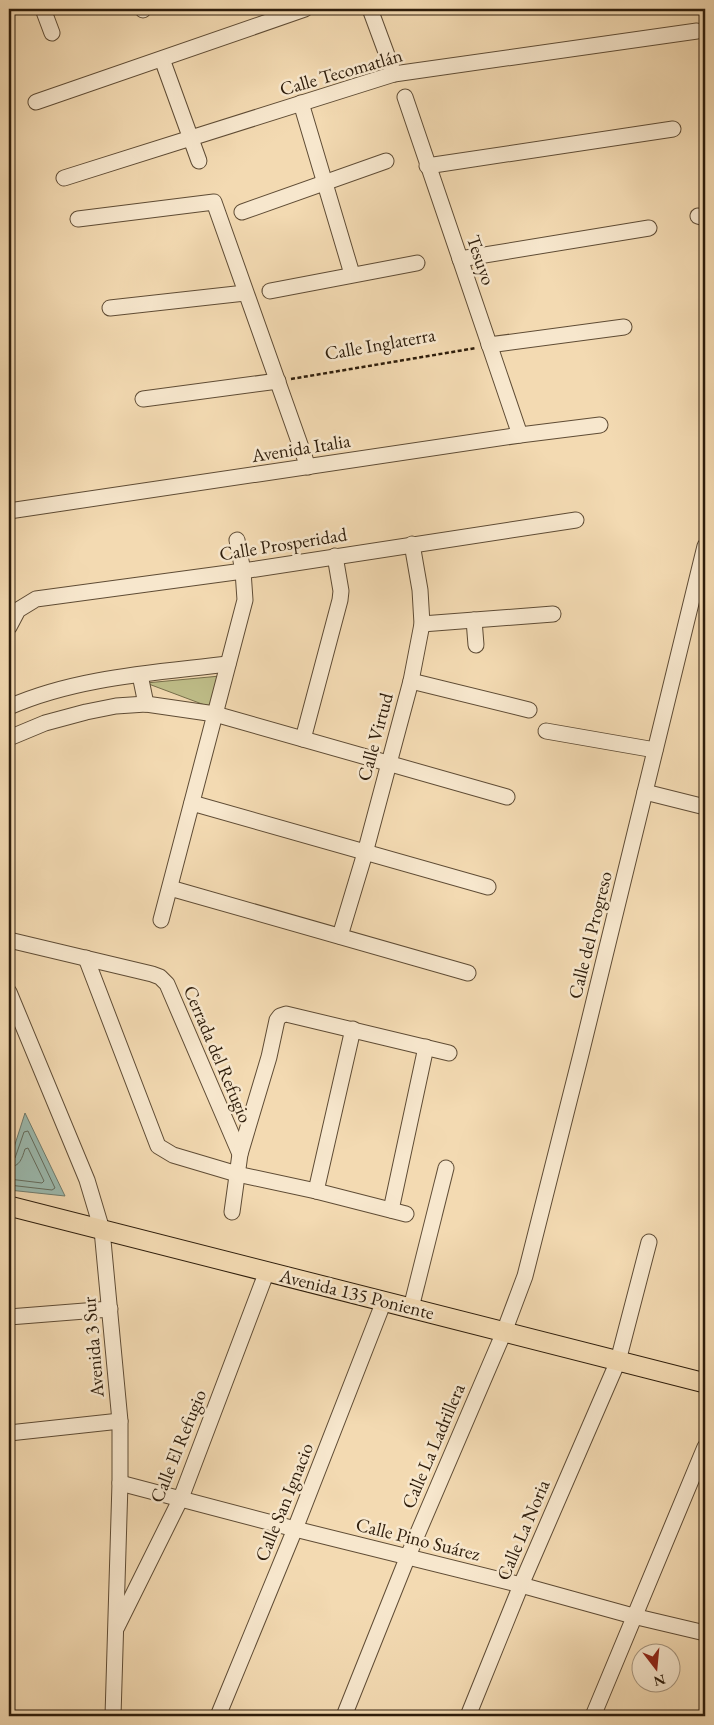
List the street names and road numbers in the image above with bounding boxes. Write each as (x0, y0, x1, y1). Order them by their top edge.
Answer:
street label: Calle Tecomatlán (277, 43, 405, 101)
street label: Tesuyo (461, 232, 501, 288)
street label: Calle Inglaterra (323, 322, 438, 366)
street label: Avenida Italia (249, 428, 353, 468)
street label: Calle Prosperidad (217, 522, 349, 566)
street label: Calle Virtud (351, 690, 399, 784)
street label: Calle del Progreso (562, 869, 618, 1001)
street label: Cerrada del Refugio (178, 982, 258, 1126)
street label: Avenida 135 Poniente (276, 1262, 437, 1325)
street label: Avenida 3 Sur (76, 1295, 110, 1399)
street label: Calle La Ladrillera (395, 1379, 471, 1512)
street label: Calle El Refugio (144, 1386, 212, 1506)
street label: Calle San Ignacio (249, 1439, 319, 1565)
street label: Calle La Noria (491, 1476, 556, 1584)
street label: Calle Pino Suárez (353, 1511, 484, 1567)

